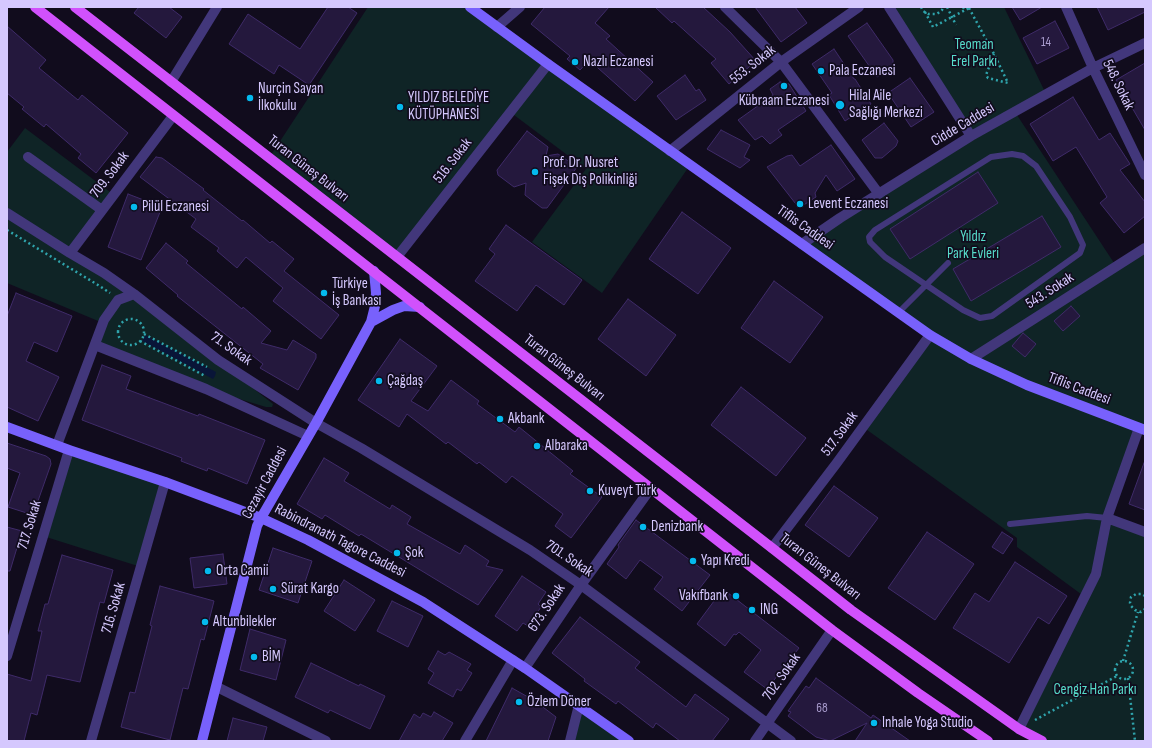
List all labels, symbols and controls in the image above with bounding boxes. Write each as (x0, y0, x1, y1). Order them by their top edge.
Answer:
house number: 14 (1041, 35, 1051, 51)
park label: Teoman Erel Parkı (951, 36, 997, 71)
street label: 553. Sokak (726, 41, 780, 89)
place label: Nazlı Eczanesi (583, 53, 654, 71)
marker: Nazlı Eczanesi (570, 57, 580, 67)
street label: 548. Sokak (1098, 57, 1138, 113)
place label: Pala Eczanesi (829, 62, 896, 80)
marker: Pala Eczanesi (816, 66, 826, 76)
place label: Nurçin Sayan İlkokulu (258, 80, 323, 115)
marker: Kübraam Eczanesi (779, 81, 789, 91)
place label: Hilal Aile Sağlığı Merkezi (849, 87, 923, 122)
place label: YILDIZ BELEDİYE KÜTÜPHANESİ (408, 89, 489, 124)
place label: Kübraam Eczanesi (739, 92, 829, 110)
marker: Nurçin Sayan İlkokulu (245, 93, 255, 103)
marker: Hilal Aile Sağlığı Merkezi (834, 99, 846, 111)
street label: Cidde Caddesi (928, 99, 998, 151)
marker: YILDIZ BELEDİYE KÜTÜPHANESİ (395, 102, 405, 112)
street label: Turan Güneş Bulvarı (264, 132, 352, 206)
street label: 516. Sokak (430, 135, 476, 187)
street label: 709. Sokak (87, 148, 133, 202)
place label: Prof. Dr. Nusret Fişek Diş Polikinliği (543, 154, 637, 189)
marker: Prof. Dr. Nusret Fişek Diş Polikinliği (530, 167, 540, 177)
place label: Levent Eczanesi (808, 195, 888, 213)
place label: Pilül Eczanesi (142, 198, 209, 216)
marker: Levent Eczanesi (795, 199, 805, 209)
marker: Pilül Eczanesi (129, 202, 139, 212)
street label: Tiflis Caddesi (773, 202, 837, 254)
park label: Yıldız Park Evleri (947, 228, 999, 263)
street label: 543. Sokak (1023, 269, 1077, 313)
place label: Türkiye İş Bankası (332, 275, 381, 310)
marker: Türkiye İş Bankası (319, 288, 329, 298)
street label: 71. Sokak (207, 328, 255, 370)
street label: Turan Güneş Bulvarı (520, 331, 608, 405)
street label: Tiflis Caddesi (1045, 369, 1113, 409)
place label: Çağdaş (387, 372, 423, 390)
marker: Çağdaş (374, 376, 384, 386)
street label: 517. Sokak (818, 408, 862, 460)
place label: Akbank (508, 410, 544, 428)
marker: Akbank (495, 414, 505, 424)
place label: Albaraka (545, 437, 588, 455)
marker: Albaraka (532, 441, 542, 451)
street label: Cezayir Caddesi (239, 444, 291, 522)
place label: Kuveyt Türk (598, 482, 657, 500)
marker: Kuveyt Türk (585, 486, 595, 496)
street label: 717. Sokak (14, 498, 46, 552)
street label: Rabindranath Tagore Caddesi (271, 500, 409, 582)
place label: Denizbank (651, 518, 703, 536)
marker: Denizbank (638, 522, 648, 532)
street label: Turan Güneş Bulvarı (776, 530, 864, 604)
street label: 701. Sokak (542, 537, 596, 581)
place label: Şok (405, 544, 423, 562)
marker: Şok (392, 548, 402, 558)
place label: Yapı Kredi (701, 552, 750, 570)
marker: Yapı Kredi (688, 556, 698, 566)
place label: Orta Camii (216, 562, 269, 580)
marker: Orta Camii (203, 566, 213, 576)
street label: 716. Sokak (98, 580, 130, 636)
place label: Sürat Kargo (281, 580, 339, 598)
street label: 673. Sokak (524, 581, 570, 635)
marker: Sürat Kargo (268, 584, 278, 594)
place label: Vakıfbank (679, 587, 728, 605)
marker: Vakıfbank (731, 591, 741, 601)
place label: ING (760, 601, 778, 619)
marker: ING (747, 605, 757, 615)
place label: Altunbilekler (213, 613, 276, 631)
marker: Altunbilekler (200, 617, 210, 627)
place label: BİM (262, 648, 281, 666)
street label: 702. Sokak (759, 650, 805, 704)
marker: BİM (249, 652, 259, 662)
park label: Cengiz Han Parkı (1053, 681, 1137, 699)
place label: Özlem Döner (527, 693, 591, 711)
marker: Özlem Döner (514, 697, 524, 707)
house number: 68 (816, 701, 828, 717)
place label: Inhale Yoga Studio (882, 714, 973, 732)
marker: Inhale Yoga Studio (869, 718, 879, 728)

